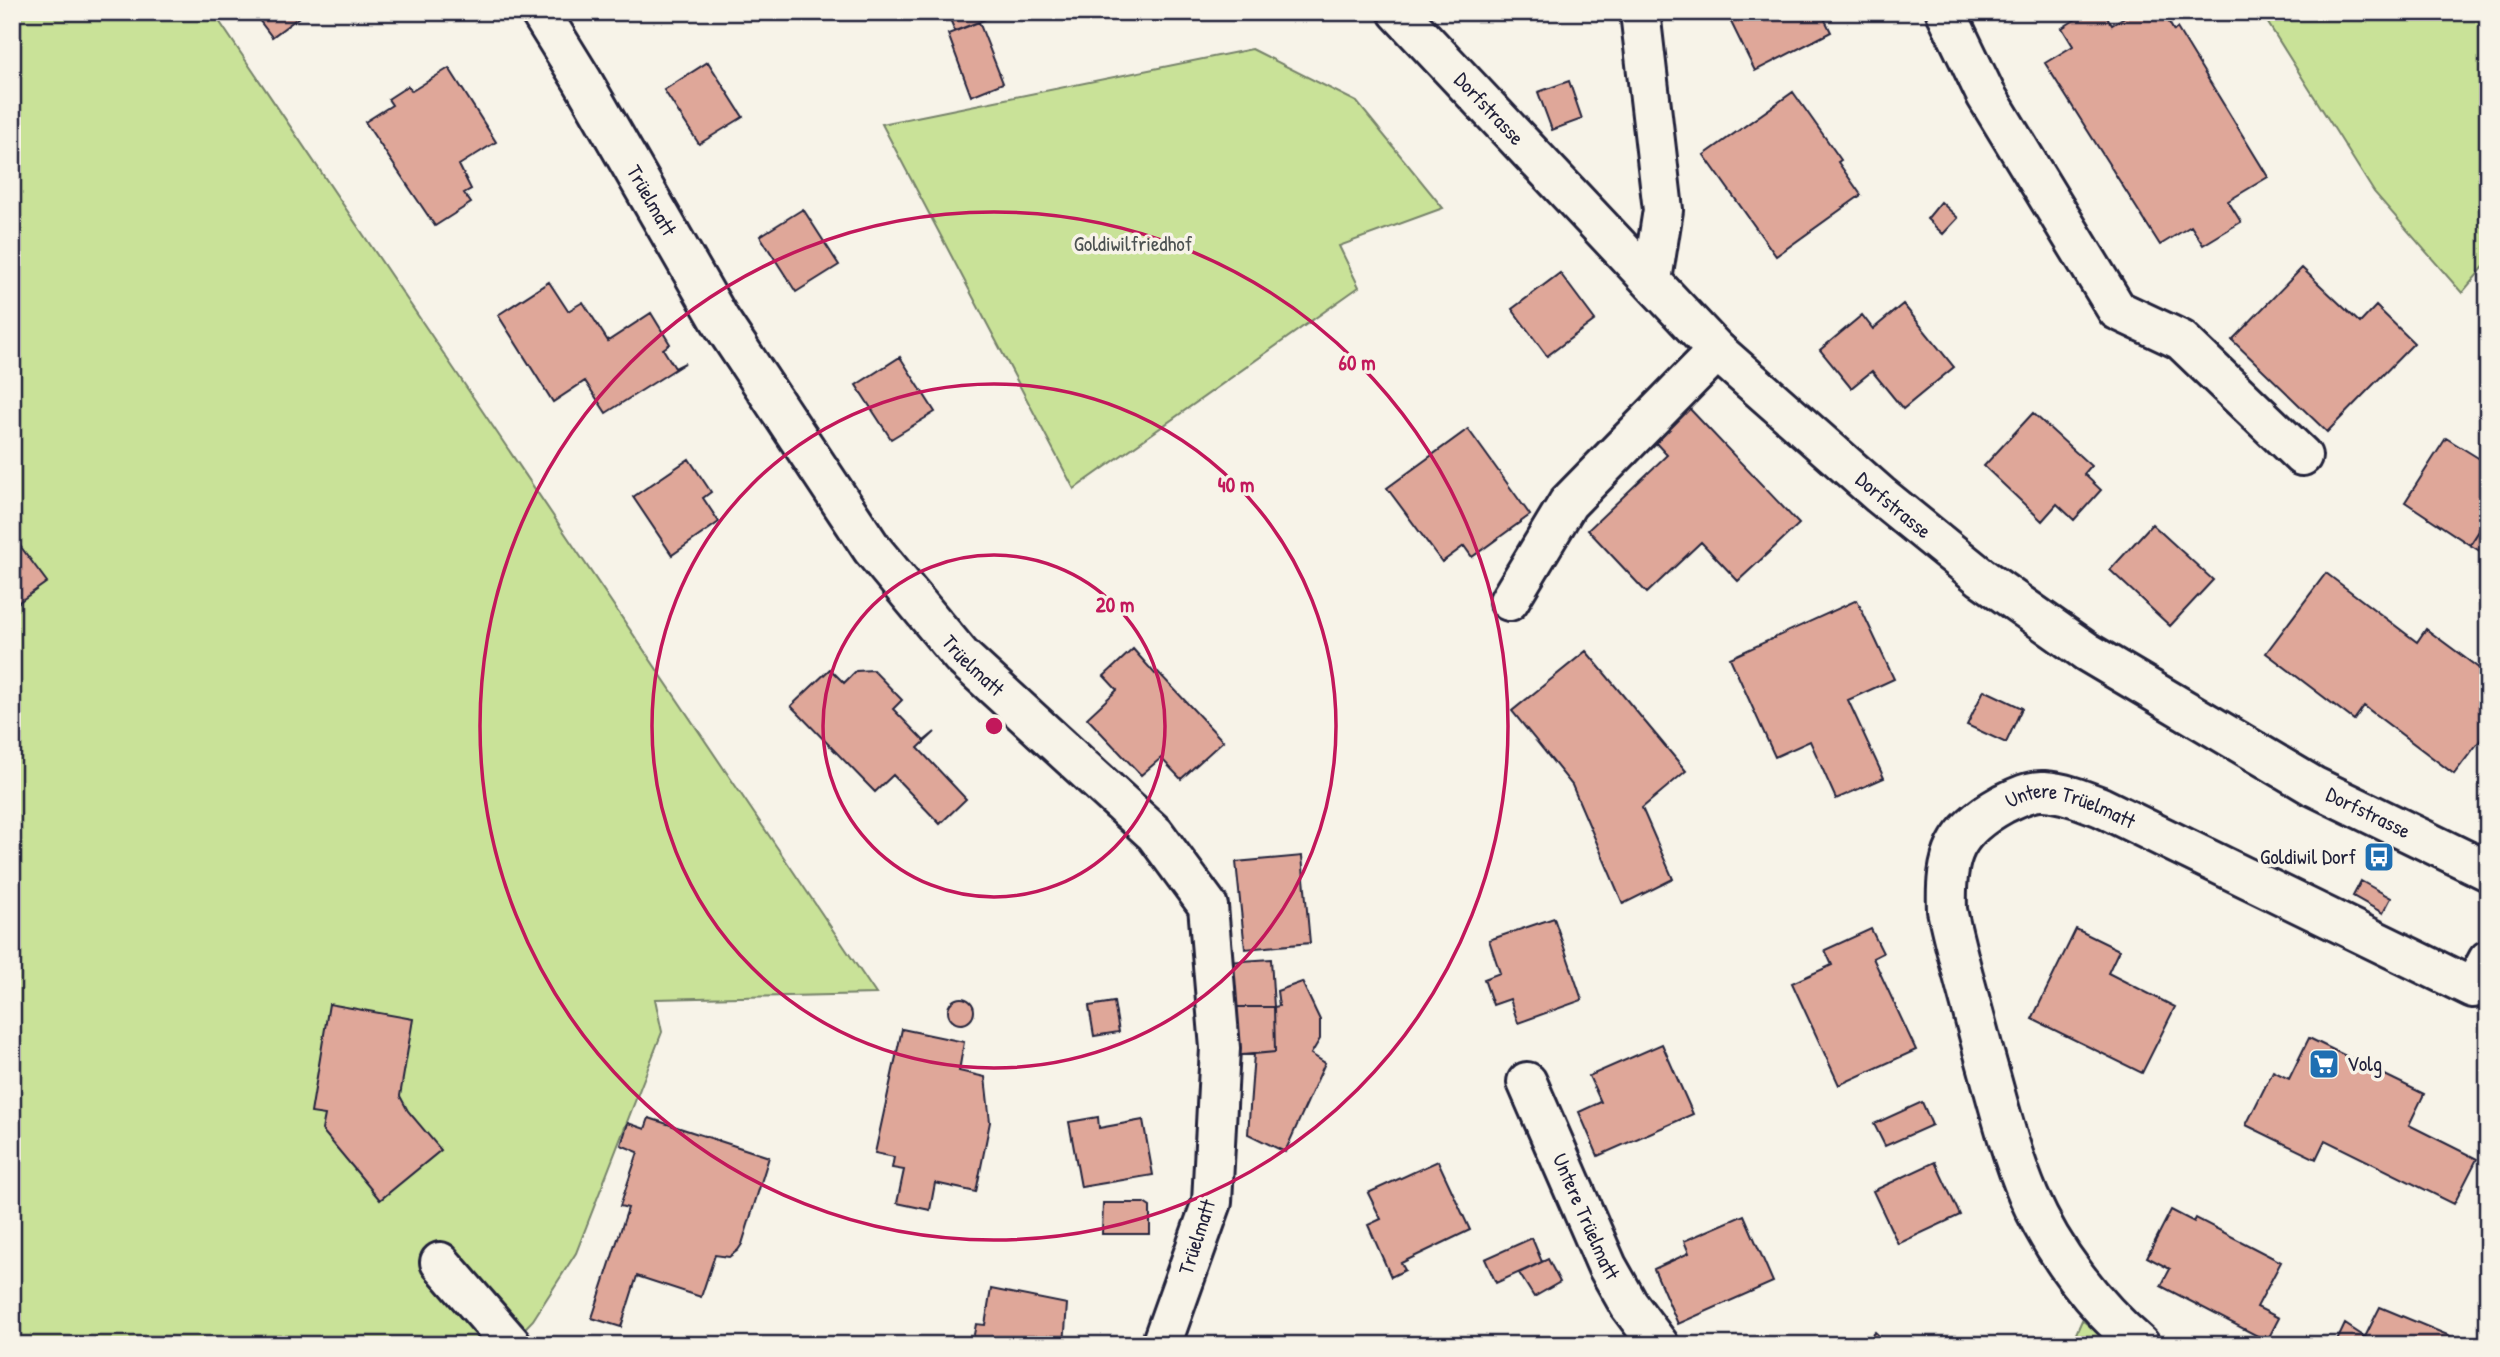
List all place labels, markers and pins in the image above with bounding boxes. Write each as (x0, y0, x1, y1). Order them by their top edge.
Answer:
centre of rings (982, 714, 1006, 738)
bus stop icon: Goldiwil Dorf (2362, 840, 2396, 874)
place label: Goldiwil Dorf (2260, 842, 2356, 871)
supermarket icon: Volg (2307, 1047, 2341, 1081)
place label: Volg (2347, 1049, 2382, 1078)

